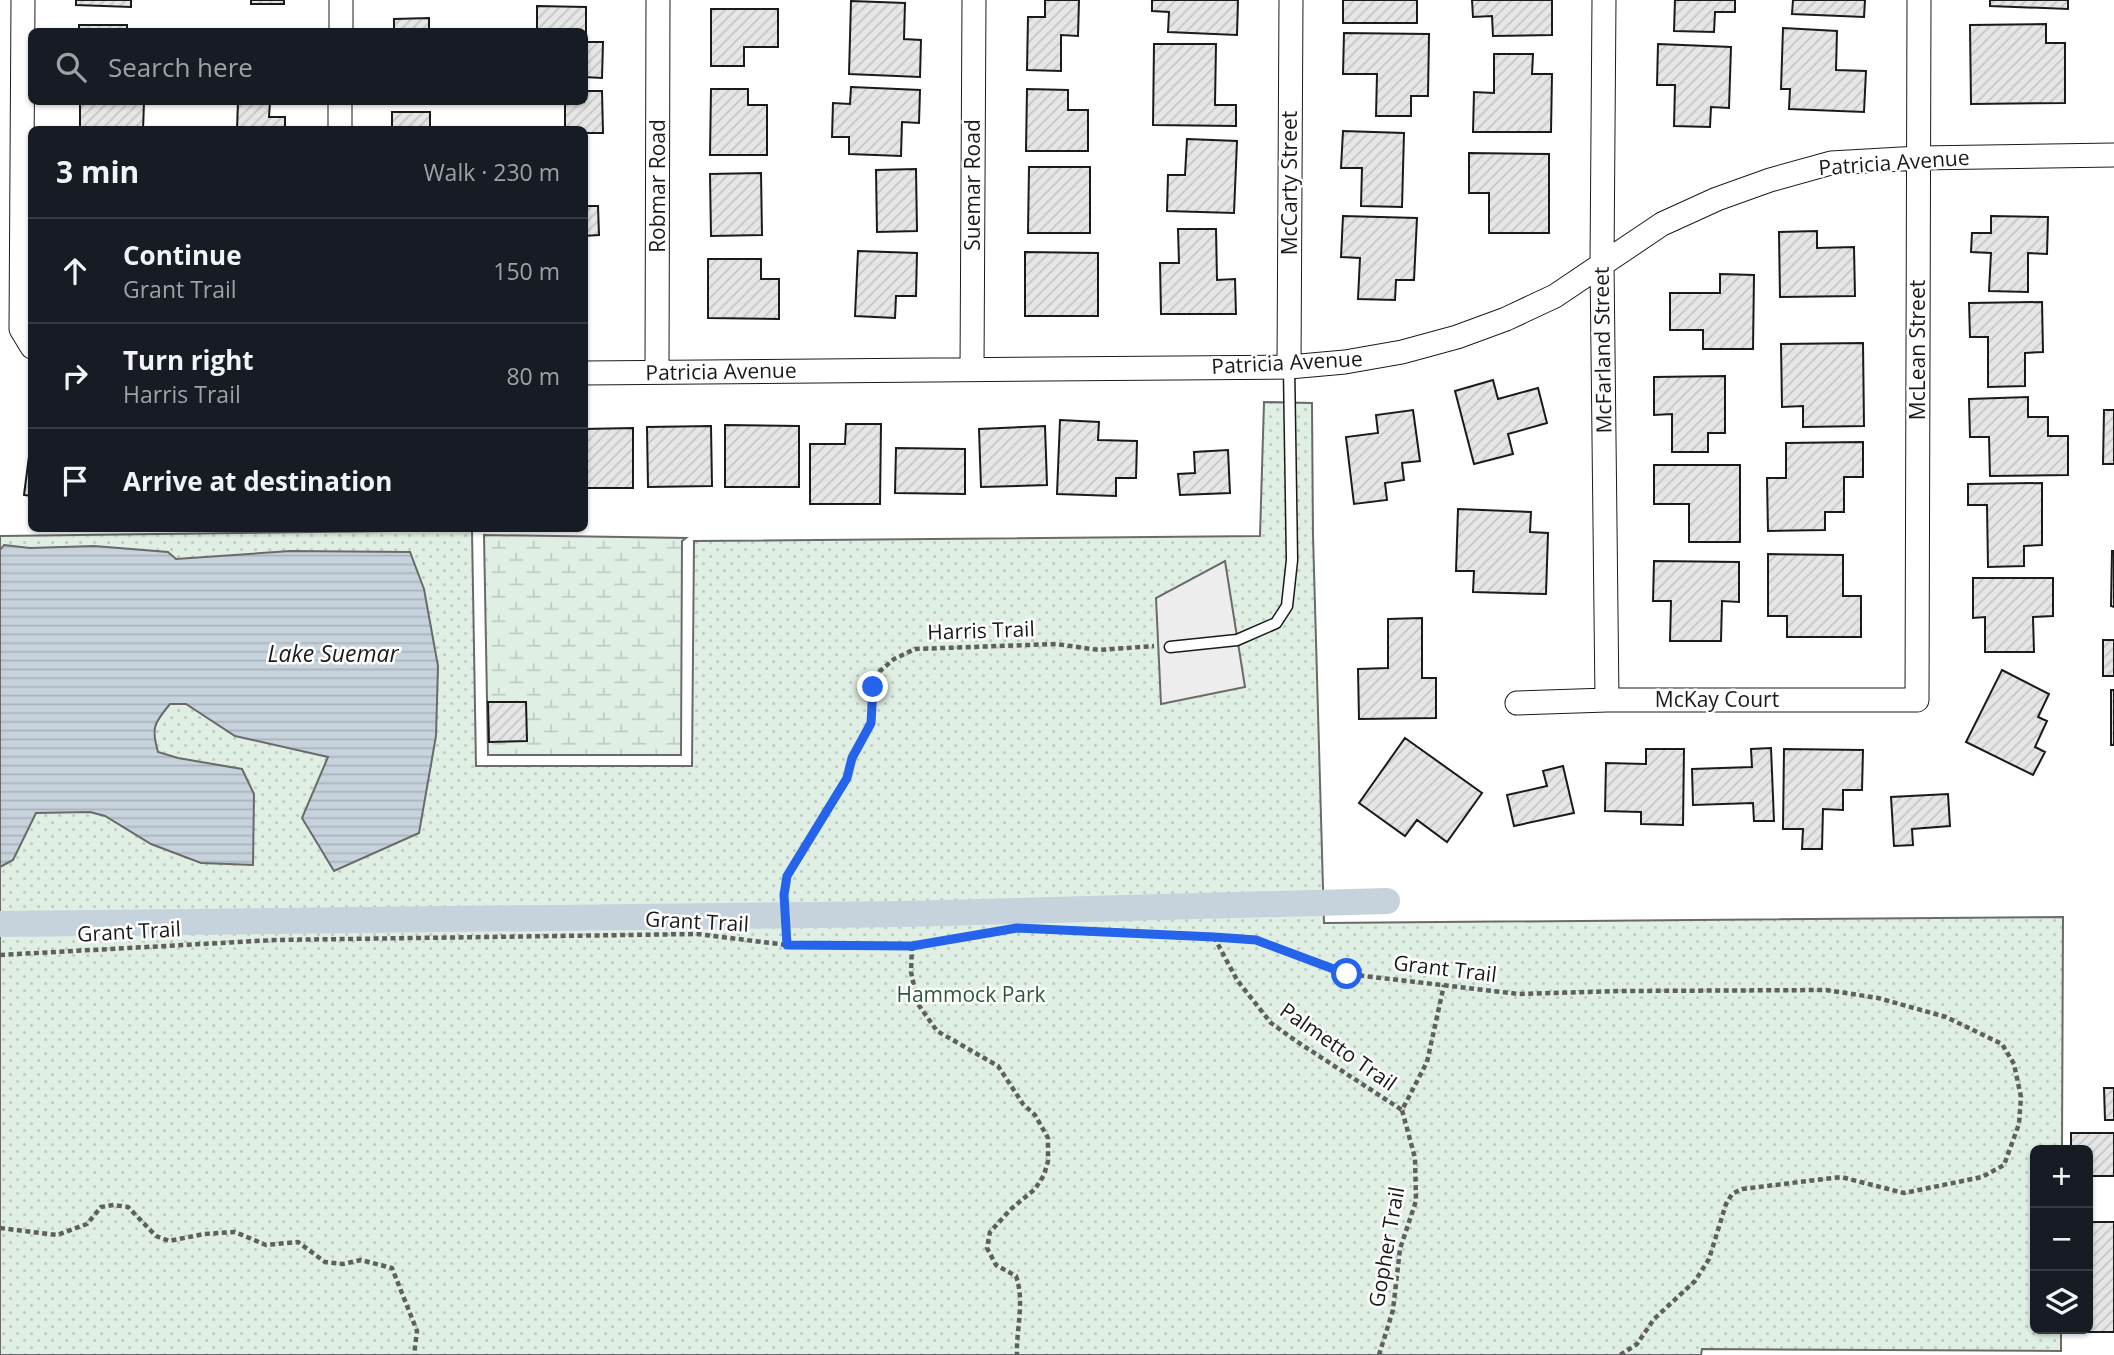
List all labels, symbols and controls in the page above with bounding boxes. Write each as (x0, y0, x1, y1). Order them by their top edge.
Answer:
search box (28, 28, 588, 105)
icon: search (52, 48, 90, 86)
text: Search here (108, 49, 253, 85)
street label: McCarty Street (1275, 111, 1303, 255)
street label: Robmar Road (643, 119, 671, 253)
street label: Suemar Road (958, 119, 986, 251)
street label: Patricia Avenue (1818, 143, 1970, 181)
text: 3 min (56, 151, 139, 192)
text: Walk · 230 m (423, 156, 560, 188)
text: Continue (123, 237, 242, 273)
icon: ahead (56, 252, 94, 290)
text: 150 m (493, 255, 560, 287)
street label: McFarland Street (1587, 266, 1617, 434)
text: Grant Trail (123, 273, 237, 305)
street label: McLean Street (1903, 280, 1931, 420)
text: Turn right (123, 342, 254, 378)
street label: Patricia Avenue (1211, 344, 1363, 380)
street label: Patricia Avenue (645, 356, 797, 386)
icon: right (56, 357, 94, 395)
text: 80 m (506, 360, 560, 392)
text: Harris Trail (123, 378, 241, 410)
icon: arrive (56, 462, 94, 500)
text: Arrive at destination (123, 463, 392, 499)
street label: Harris Trail (927, 614, 1035, 646)
water label: Lake Suemar (267, 637, 399, 669)
route end (857, 671, 888, 702)
street label: McKay Court (1655, 685, 1779, 713)
street label: Grant Trail (645, 904, 750, 938)
street label: Grant Trail (76, 914, 181, 948)
street label: Grant Trail (1392, 948, 1498, 988)
route start (1331, 958, 1362, 989)
park label: Hammock Park (896, 980, 1046, 1008)
street label: Palmetto Trail (1275, 996, 1402, 1097)
map controls (2030, 1145, 2093, 1334)
button: + (2030, 1145, 2093, 1208)
street label: Gopher Trail (1362, 1184, 1410, 1309)
button: − (2030, 1208, 2093, 1271)
button: layers (2030, 1271, 2093, 1334)

